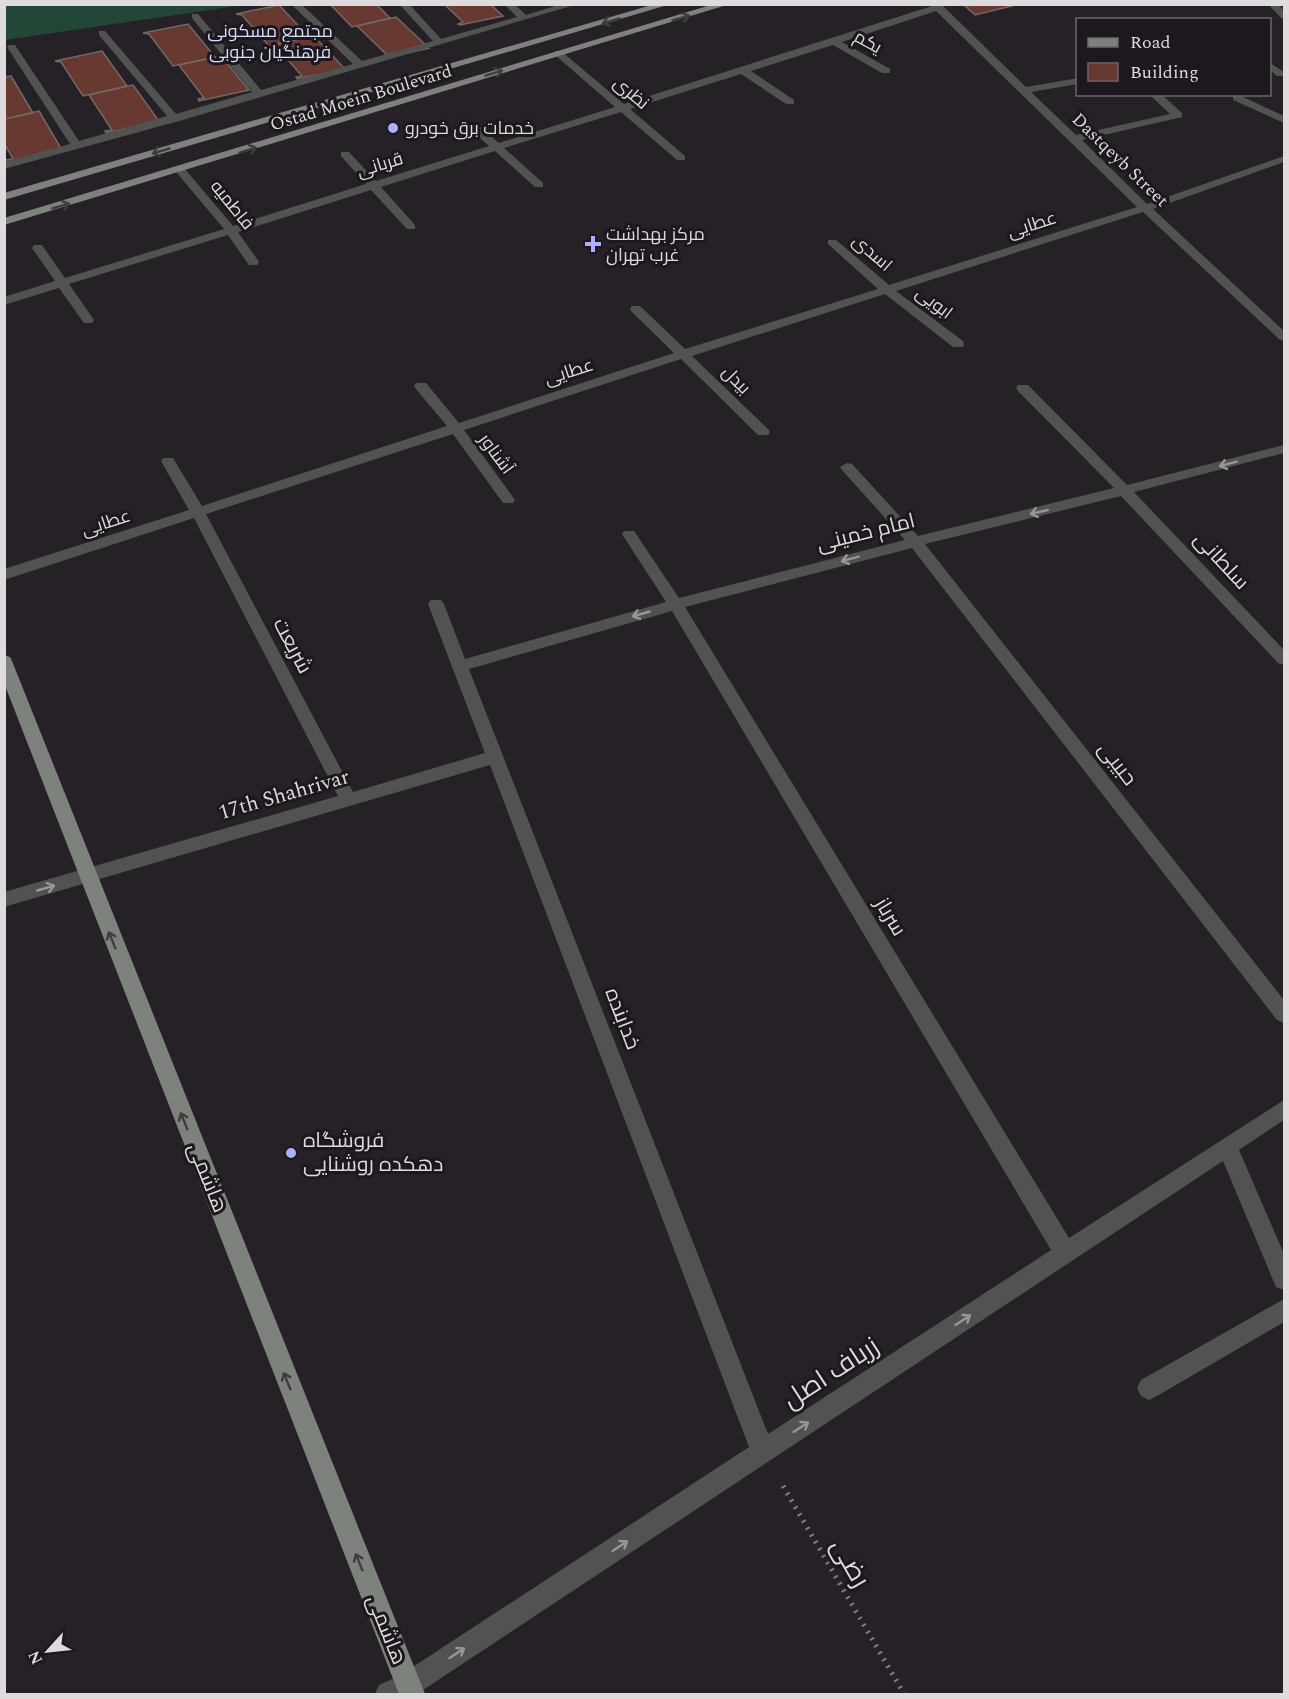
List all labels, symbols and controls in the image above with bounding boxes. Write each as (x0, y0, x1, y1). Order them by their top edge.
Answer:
one-way arrow (671, 12, 690, 23)
one-way arrow (602, 16, 621, 27)
district label: مجتمع مسکونی فرهنگیان جنوبی (207, 18, 333, 66)
legend (1076, 18, 1271, 96)
street label: یکم (849, 23, 887, 61)
text: Road (1130, 29, 1171, 56)
street label: Ostad Moein Boulevard (267, 57, 455, 139)
text: Building (1130, 59, 1199, 86)
one-way arrow (484, 67, 503, 78)
street label: نظری (607, 70, 655, 116)
street label: Dastqeyb Street (1065, 107, 1175, 213)
place label: خدمات برق خودرو (405, 115, 534, 142)
marker: خدمات برق خودرو (386, 121, 400, 135)
one-way arrow (238, 144, 257, 155)
street label: قربانی (353, 145, 407, 185)
one-way arrow (152, 146, 171, 157)
street label: فاطمیه (203, 174, 261, 236)
one-way arrow (51, 200, 70, 211)
street label: عطایی (1004, 204, 1060, 246)
place label: مرکز بهداشت غرب تهران (606, 221, 705, 269)
street label: اسدی (846, 228, 898, 278)
marker: مرکز بهداشت غرب تهران (584, 235, 602, 253)
street label: ابویی (910, 280, 958, 326)
street label: عطایی (541, 351, 597, 393)
street label: بیدل (715, 359, 757, 401)
street label: آشناور (471, 427, 520, 480)
one-way arrow (1219, 459, 1238, 470)
street label: عطایی (78, 502, 134, 544)
street label: امام خمینی (813, 505, 919, 561)
one-way arrow (1030, 507, 1049, 519)
street label: سلطانی (1185, 525, 1257, 597)
one-way arrow (841, 553, 860, 565)
one-way arrow (632, 609, 651, 620)
street label: شریعت (264, 612, 320, 680)
street label: حبیبی (1089, 735, 1145, 793)
street label: 17th Shahrivar (215, 761, 353, 829)
one-way arrow (36, 882, 55, 893)
street label: سرباز (865, 890, 914, 943)
one-way arrow (106, 932, 117, 950)
street label: خدابنده (596, 983, 648, 1055)
one-way arrow (178, 1113, 189, 1131)
place label: فروشگاه دهکده روشنایی (303, 1125, 443, 1181)
street label: هاشمی (178, 1138, 236, 1218)
marker: فروشگاه دهکده روشنایی (284, 1146, 298, 1160)
one-way arrow (955, 1314, 971, 1326)
street label: زرباف اصل (775, 1327, 887, 1419)
one-way arrow (281, 1372, 292, 1391)
one-way arrow (792, 1421, 808, 1433)
street label: رضی (820, 1531, 880, 1595)
one-way arrow (611, 1539, 628, 1551)
one-way arrow (353, 1553, 364, 1572)
street label: هاشمی (357, 1590, 415, 1670)
north arrow (18, 1621, 78, 1681)
text: N (22, 1646, 49, 1669)
one-way arrow (448, 1646, 465, 1658)

